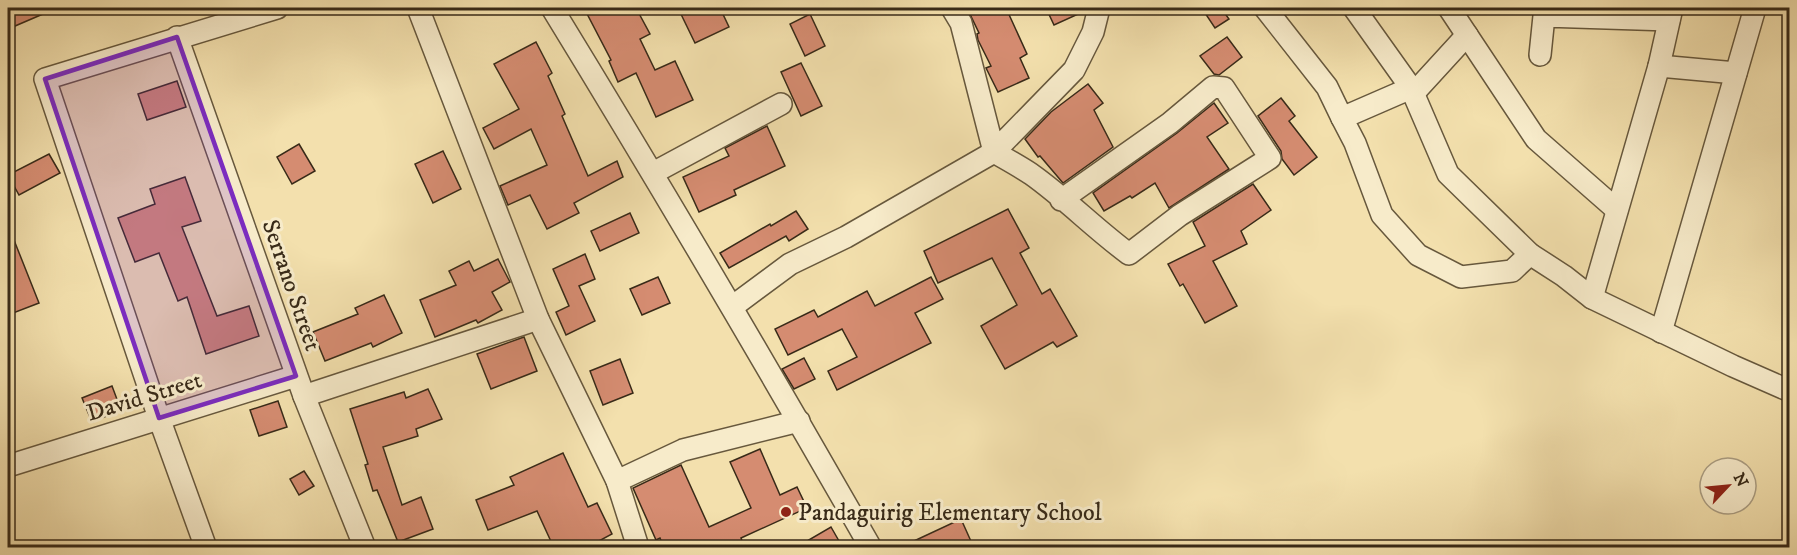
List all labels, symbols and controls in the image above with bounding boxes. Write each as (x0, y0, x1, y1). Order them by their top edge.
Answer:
street label: Serrano Street (255, 216, 328, 355)
street label: David Street (83, 365, 206, 429)
north arrow (1698, 456, 1758, 516)
text: N (1729, 470, 1752, 490)
place label: Pandaguirig Elementary School (798, 498, 1103, 528)
marker: Pandaguirig Elementary School (779, 505, 793, 519)

